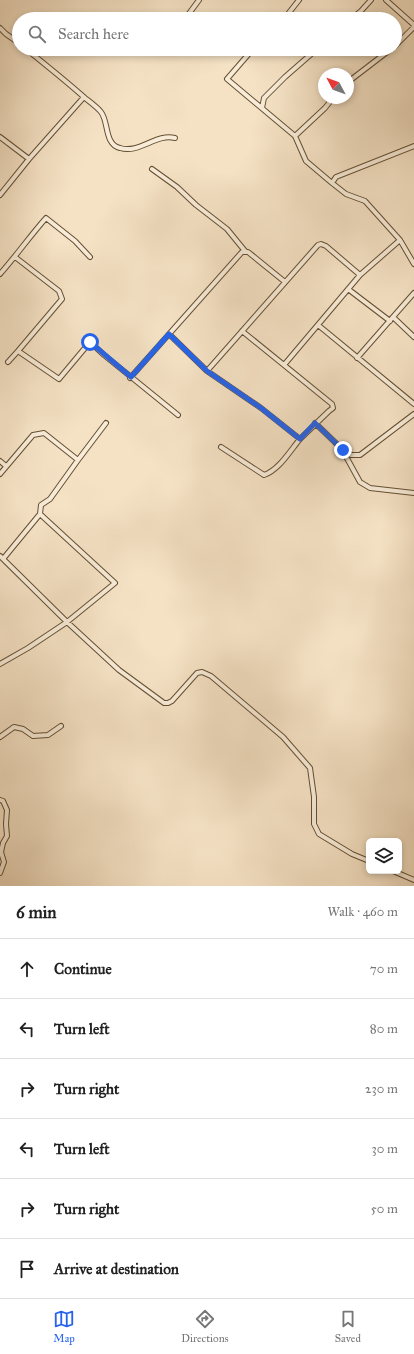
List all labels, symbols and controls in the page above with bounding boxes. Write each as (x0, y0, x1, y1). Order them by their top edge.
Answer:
search box (12, 12, 402, 56)
icon: search (26, 23, 48, 45)
text: Search here (58, 25, 129, 43)
north arrow (318, 68, 354, 104)
route start (81, 333, 99, 351)
route end (334, 441, 352, 459)
map controls (366, 838, 402, 874)
button: layers (366, 838, 402, 874)
text: 6 min (16, 902, 57, 923)
text: Walk · 460 m (328, 904, 398, 920)
icon: ahead (16, 958, 38, 980)
text: Continue (54, 960, 112, 978)
text: 70 m (370, 961, 398, 977)
icon: left (16, 1018, 38, 1040)
text: Turn left (54, 1020, 110, 1038)
text: 80 m (370, 1021, 398, 1037)
icon: right (16, 1078, 38, 1100)
text: Turn right (54, 1080, 119, 1098)
text: 230 m (365, 1081, 398, 1097)
icon: left (16, 1138, 38, 1160)
text: Turn left (54, 1140, 110, 1158)
text: 30 m (372, 1141, 398, 1157)
icon: right (16, 1198, 38, 1220)
text: Turn right (54, 1200, 119, 1218)
text: 50 m (371, 1201, 398, 1217)
icon: arrive (16, 1258, 38, 1280)
text: Arrive at destination (54, 1260, 179, 1278)
tab: Map (53, 1308, 75, 1345)
tab: Directions (181, 1308, 229, 1345)
tab: Saved (335, 1308, 361, 1345)

